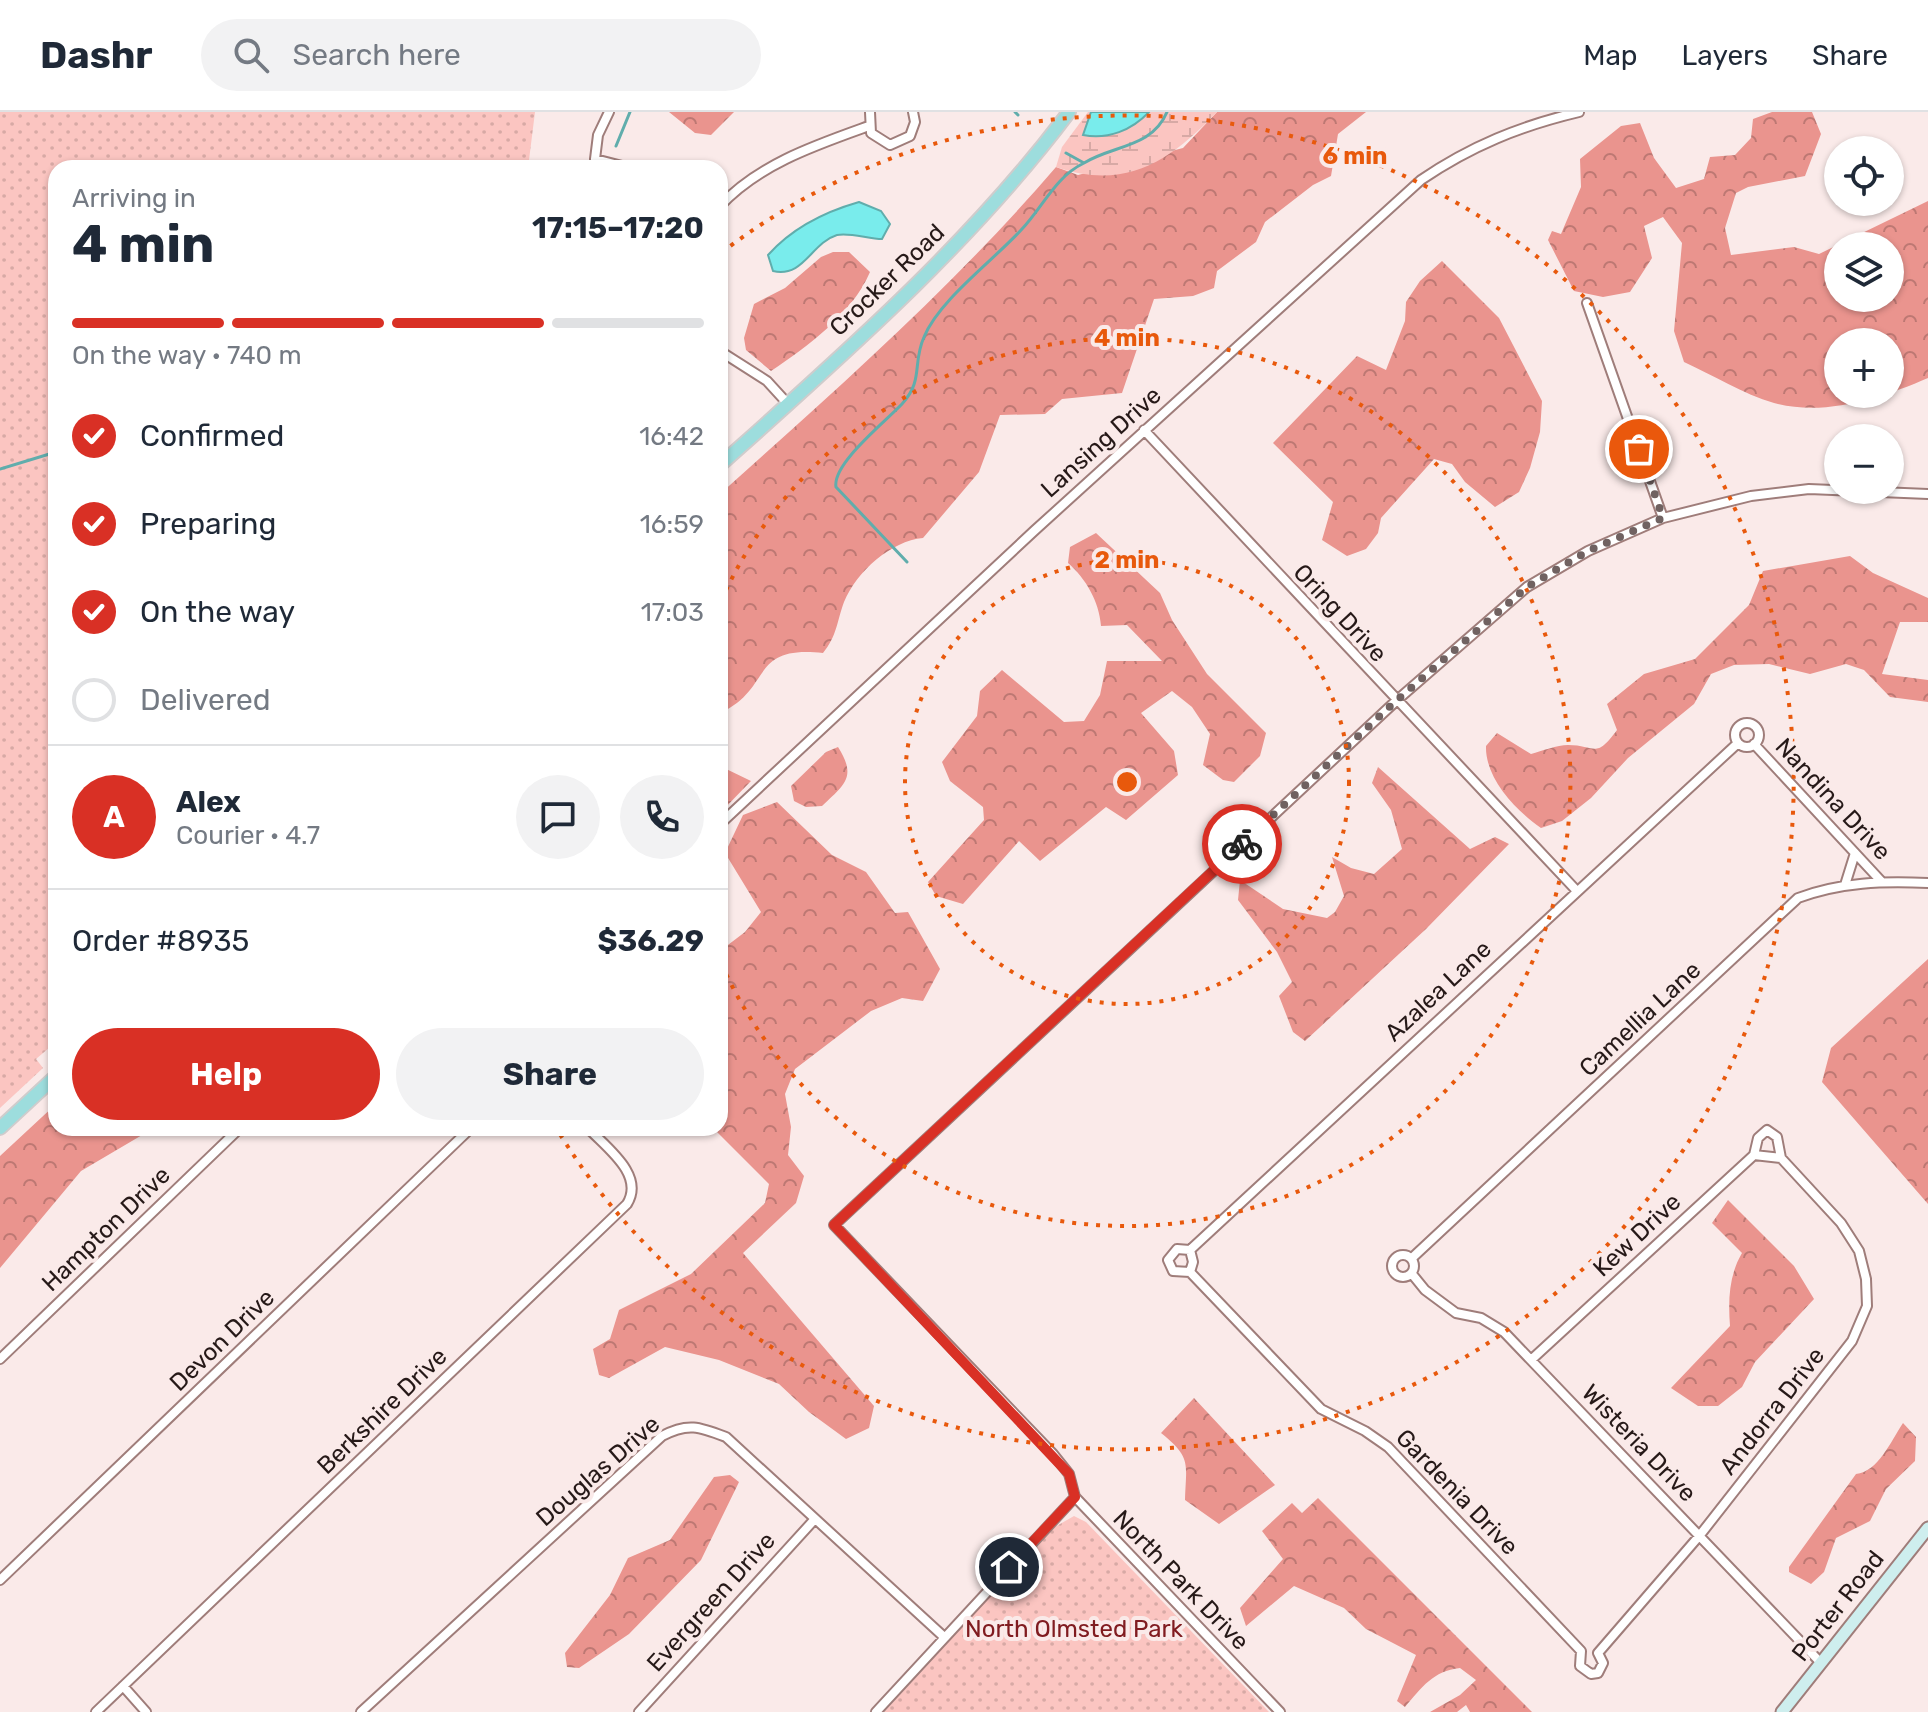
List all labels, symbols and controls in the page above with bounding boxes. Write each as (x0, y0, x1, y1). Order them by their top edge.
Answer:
search box (201, 19, 761, 91)
text: Dashr (40, 32, 153, 78)
icon: search (229, 33, 273, 77)
text: Search here (293, 37, 461, 73)
text: Map (1583, 39, 1638, 72)
text: Layers (1682, 39, 1768, 72)
text: Share (1812, 39, 1888, 72)
map controls (1824, 136, 1904, 504)
button: locate (1824, 136, 1904, 216)
text: 6 min (1322, 142, 1388, 170)
text: Arriving in (72, 183, 196, 214)
text: 17:15–17:20 (532, 210, 704, 246)
text: 4 min (72, 213, 215, 275)
street label: Crocker Road (824, 218, 950, 342)
button: layers (1824, 232, 1904, 312)
text: 4 min (1094, 324, 1160, 352)
button: + (1824, 328, 1904, 408)
text: On the way · 740 m (72, 340, 302, 371)
street label: Lansing Drive (1035, 381, 1167, 503)
icon: check (72, 414, 116, 458)
pin (1605, 415, 1673, 483)
text: Confirmed (140, 418, 284, 454)
text: 16:42 (639, 421, 704, 452)
button: − (1824, 424, 1904, 504)
icon: bag (1617, 427, 1661, 471)
icon: check (72, 502, 116, 546)
text: Preparing (140, 506, 276, 542)
text: 16:59 (640, 509, 704, 540)
text: 2 min (1095, 546, 1160, 574)
street label: Oring Drive (1288, 558, 1392, 668)
icon: check (72, 590, 116, 634)
text: On the way (140, 594, 295, 630)
text: 17:03 (641, 597, 704, 628)
text: Delivered (140, 682, 271, 718)
street label: Nandina Drive (1770, 732, 1896, 866)
centre of rings (1113, 768, 1141, 796)
button: chat (516, 775, 600, 859)
button: phone (620, 775, 704, 859)
text: Alex (176, 784, 241, 820)
text: A (103, 799, 125, 835)
courier (1202, 804, 1282, 884)
text: Courier · 4.7 (176, 820, 320, 851)
icon: bike (1220, 822, 1264, 866)
text: Order #8935 (72, 923, 249, 959)
text: $36.29 (597, 923, 704, 959)
street label: Azalea Lane (1379, 935, 1497, 1047)
street label: Camellia Lane (1574, 956, 1706, 1082)
button: Help (72, 1028, 380, 1120)
button: Share (396, 1028, 704, 1120)
street label: Hampton Drive (36, 1161, 176, 1297)
street label: Kew Drive (1588, 1188, 1686, 1282)
street label: Devon Drive (164, 1283, 280, 1397)
street label: Berkshire Drive (311, 1342, 453, 1480)
street label: Andorra Drive (1714, 1342, 1830, 1480)
street label: Wisteria Drive (1576, 1379, 1702, 1507)
street label: Douglas Drive (531, 1410, 665, 1532)
street label: Gardenia Drive (1390, 1423, 1524, 1561)
street label: North Park Drive (1107, 1505, 1255, 1655)
street label: Evergreen Drive (641, 1527, 781, 1677)
pin (975, 1533, 1043, 1601)
icon: home (987, 1545, 1031, 1589)
street label: Porter Road (1786, 1545, 1890, 1667)
park label: North Olmsted Park (965, 1615, 1184, 1643)

